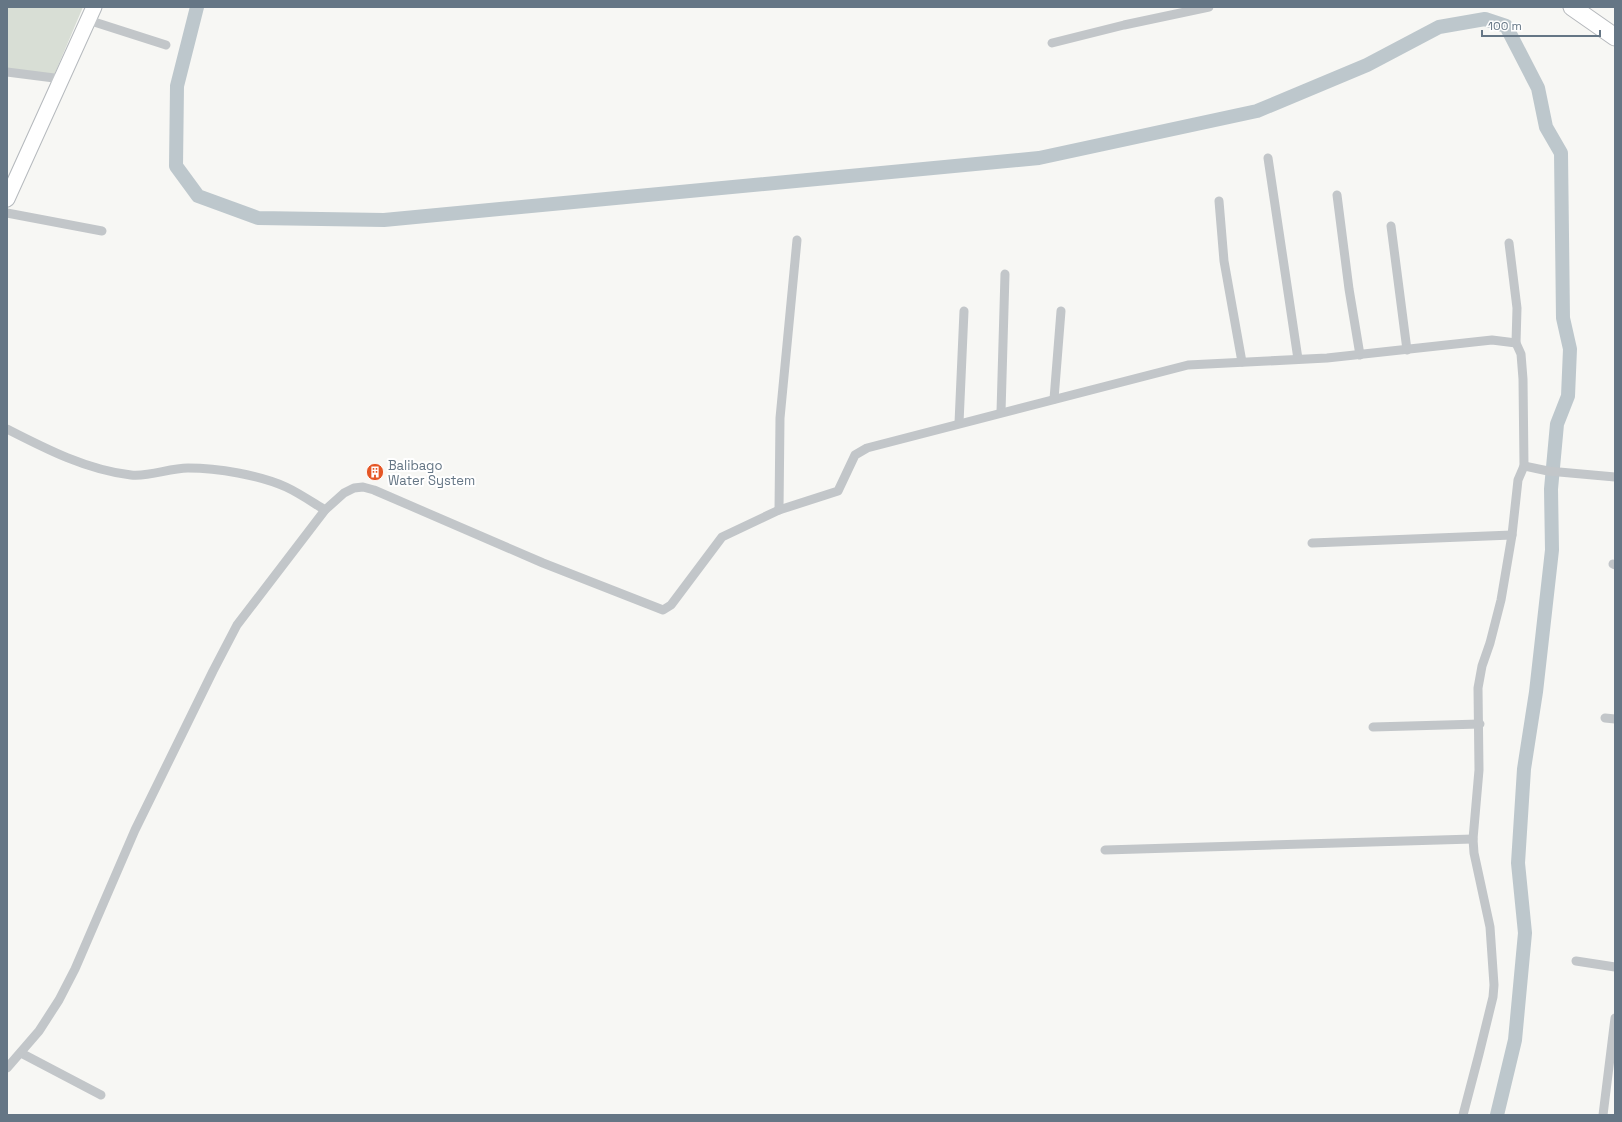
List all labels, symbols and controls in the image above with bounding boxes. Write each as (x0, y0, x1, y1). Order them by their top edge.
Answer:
scale bar (1482, 12, 1600, 38)
text: 100 m (1488, 18, 1522, 34)
place label: Balibago Water System (388, 457, 475, 489)
building icon: Balibago Water System (365, 462, 385, 482)

